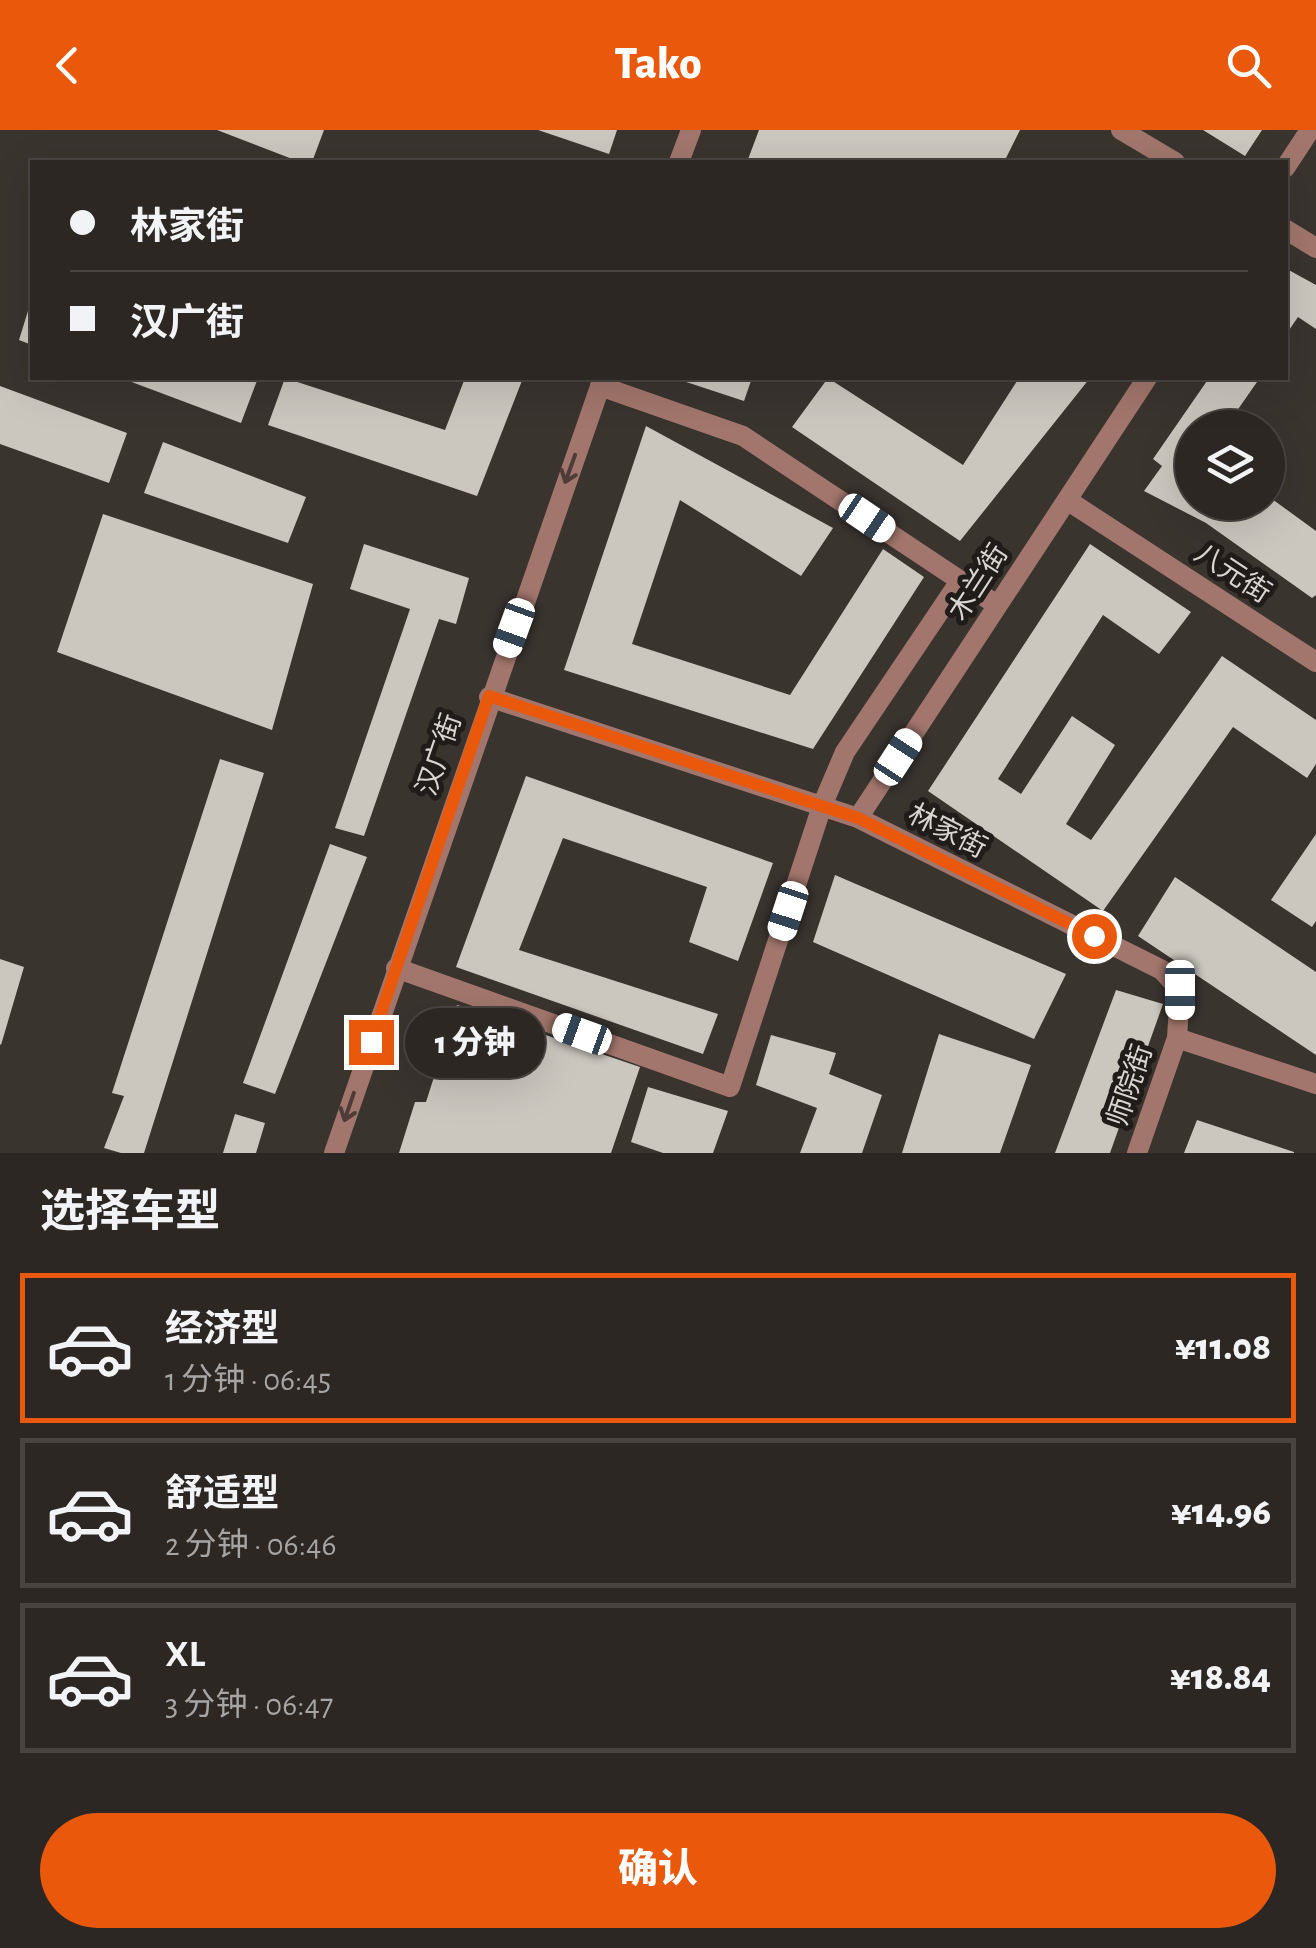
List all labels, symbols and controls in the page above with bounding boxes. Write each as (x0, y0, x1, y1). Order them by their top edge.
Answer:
icon: back (40, 38, 95, 93)
icon: search (1221, 38, 1276, 93)
text: Tako (615, 42, 701, 87)
text: 林家街 (130, 209, 244, 247)
text: 汉广街 (130, 305, 244, 343)
map controls (1175, 410, 1285, 520)
button: layers (1175, 410, 1285, 520)
one-way arrow (560, 453, 578, 484)
car (834, 489, 900, 547)
street label: 八元街 (1189, 538, 1276, 609)
street label: 木兰街 (943, 539, 1014, 626)
car (490, 595, 538, 661)
street label: 汉广街 (411, 710, 467, 799)
car (869, 724, 927, 790)
street label: 林家街 (903, 799, 992, 864)
car (764, 878, 812, 944)
route start (1072, 914, 1117, 959)
car (1165, 960, 1195, 1020)
callout: 1 分钟 (406, 1007, 546, 1077)
car (549, 1010, 615, 1058)
route end (349, 1020, 394, 1065)
text: 1 分钟 (435, 1027, 515, 1059)
street label: 师院街 (1102, 1041, 1158, 1130)
one-way arrow (339, 1091, 357, 1122)
text: 选择车型 (40, 1190, 220, 1235)
icon: car (45, 1303, 135, 1393)
text: 经济型 (165, 1311, 279, 1349)
text: ¥11.08 (1175, 1329, 1271, 1367)
text: 1 分钟 · 06:45 (165, 1364, 331, 1396)
icon: car (45, 1468, 135, 1558)
text: 舒适型 (165, 1476, 279, 1514)
text: ¥14.96 (1171, 1494, 1271, 1532)
text: 2 分钟 · 06:46 (165, 1529, 336, 1561)
icon: car (45, 1633, 135, 1723)
text: XL (165, 1636, 205, 1674)
text: ¥18.84 (1170, 1659, 1271, 1697)
text: 3 分钟 · 06:47 (165, 1689, 333, 1721)
button: 确认 (40, 1813, 1276, 1928)

